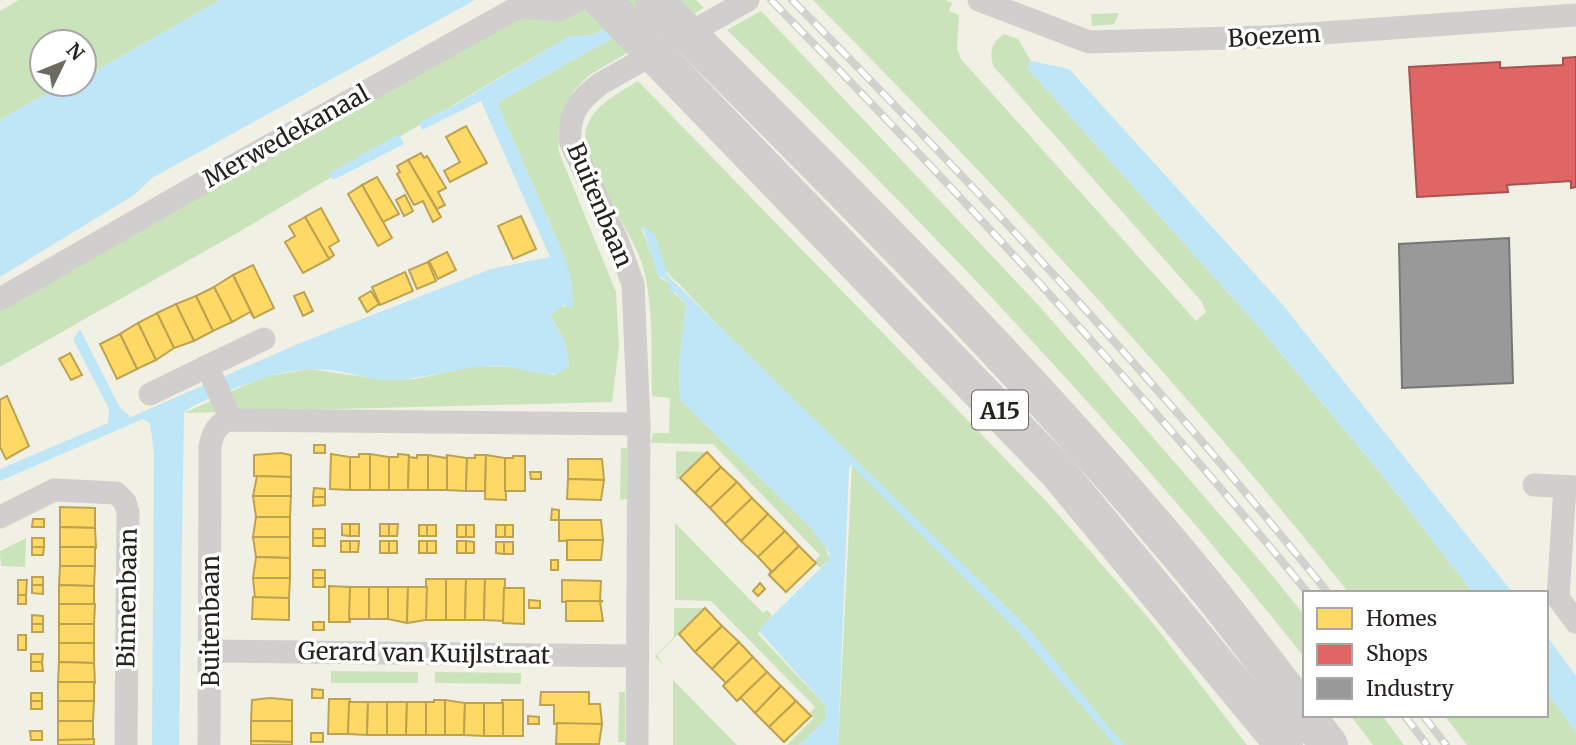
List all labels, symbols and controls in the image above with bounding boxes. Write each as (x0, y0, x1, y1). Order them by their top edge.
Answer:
street label: Boezem (1227, 18, 1322, 54)
north arrow (28, 28, 98, 98)
text: N (62, 38, 89, 65)
street label: Merwedekanaal (198, 78, 374, 194)
street label: Buitenbaan (560, 138, 640, 272)
road number: A15 (972, 390, 1028, 430)
street label: Binnenbaan (110, 528, 144, 668)
street label: Buitenbaan (195, 555, 226, 687)
legend (1303, 591, 1548, 717)
text: Homes (1366, 605, 1437, 632)
street label: Gerard van Kuijlstraat (298, 635, 551, 671)
text: Shops (1366, 640, 1428, 667)
text: Industry (1366, 675, 1455, 702)

